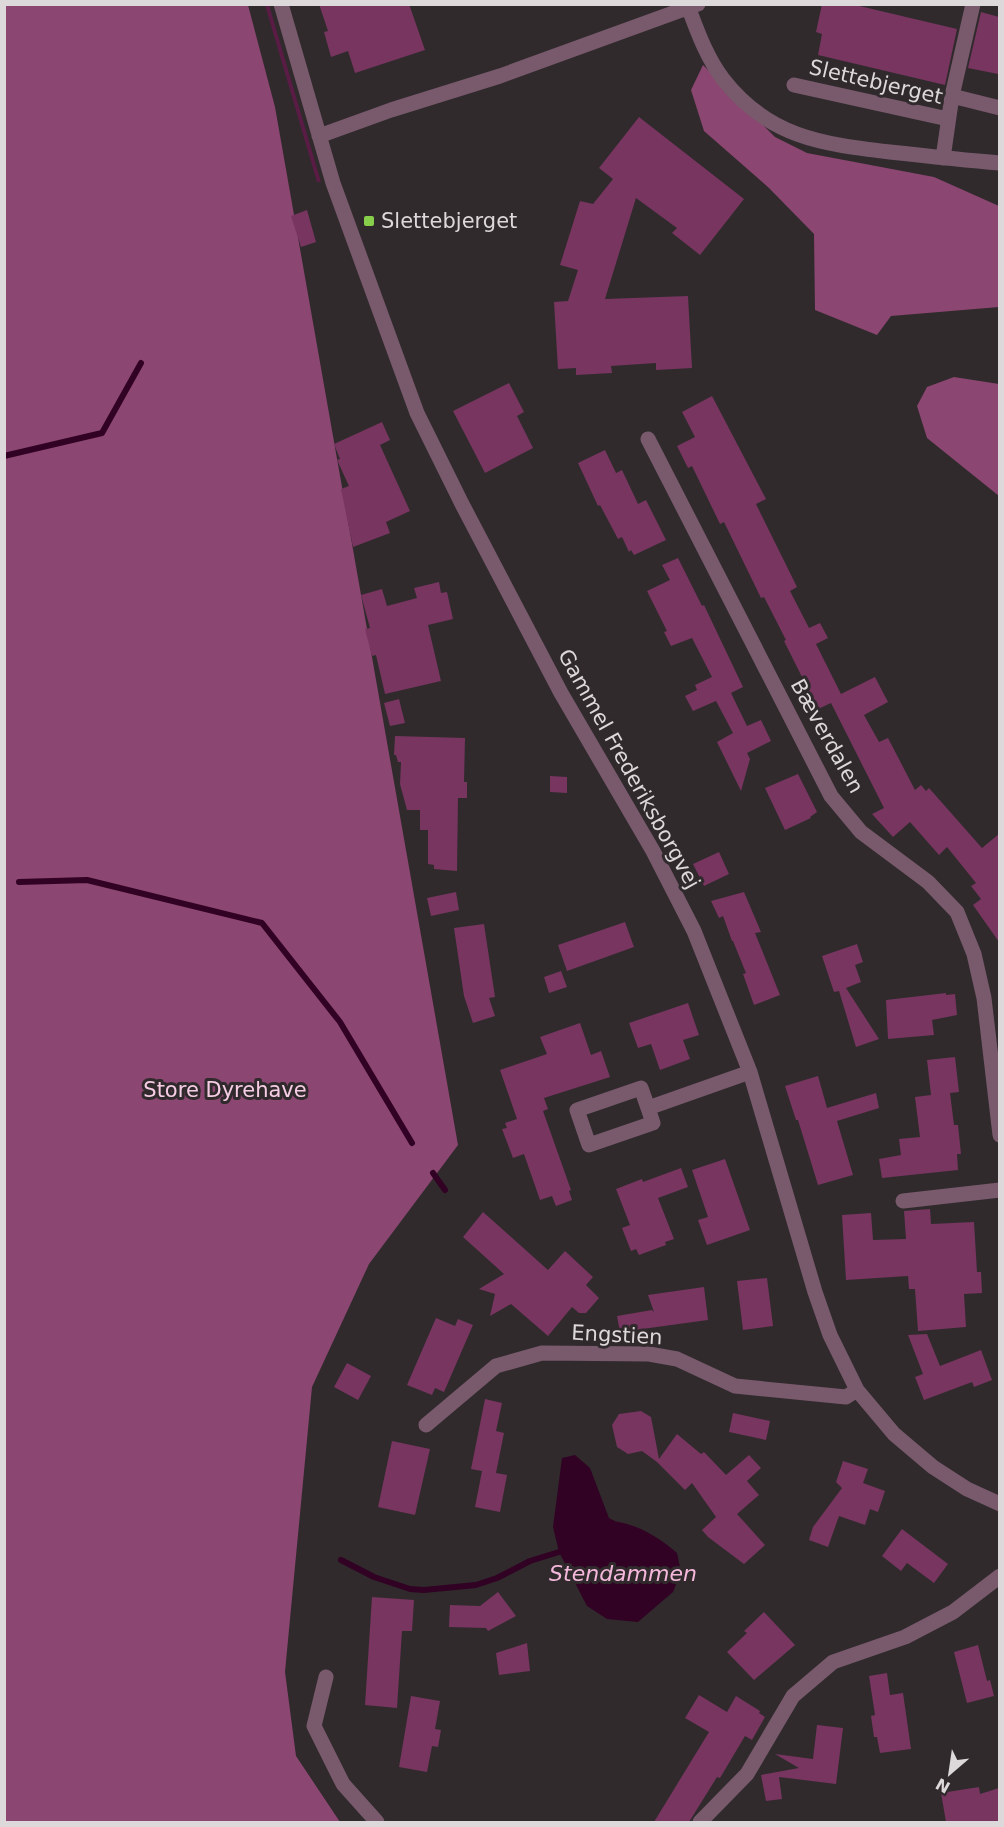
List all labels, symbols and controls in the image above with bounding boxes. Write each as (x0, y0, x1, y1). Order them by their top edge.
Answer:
street label: Slettebjerget (807, 55, 945, 109)
place label: Slettebjerget (381, 209, 517, 233)
marker: Slettebjerget (362, 214, 376, 228)
street label: Gammel Frederiksborgvej (553, 645, 705, 893)
street label: Bæverdalen (786, 675, 868, 797)
park label: Store Dyrehave (143, 1078, 307, 1102)
street label: Engstien (571, 1321, 663, 1349)
water label: Stendammen (549, 1561, 697, 1586)
north arrow (920, 1743, 980, 1803)
text: N (933, 1774, 953, 1797)

